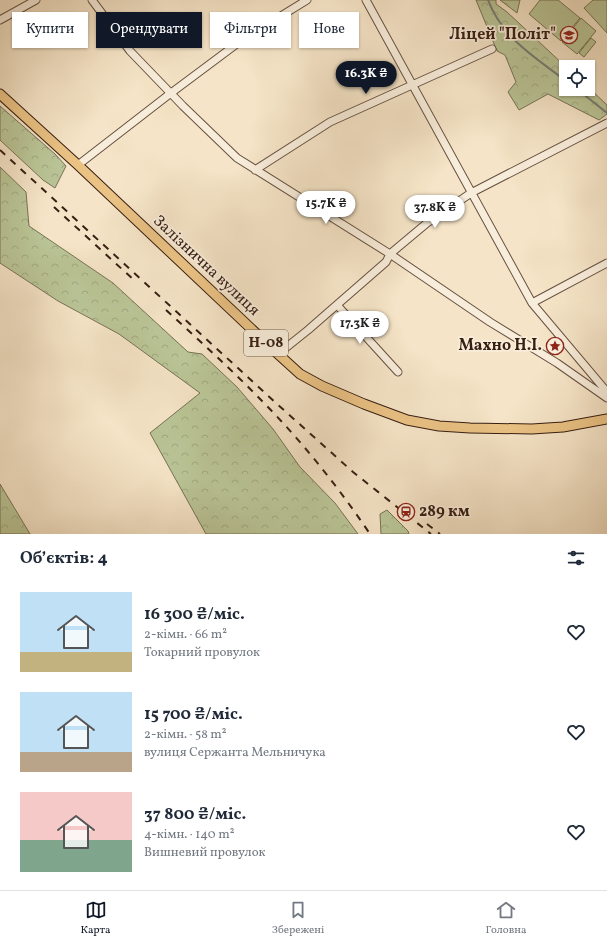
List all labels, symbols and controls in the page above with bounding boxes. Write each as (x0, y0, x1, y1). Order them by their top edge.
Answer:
chip: Купити (12, 12, 88, 48)
chip: Орендувати (96, 12, 202, 48)
chip: Фільтри (210, 12, 291, 48)
chip: Нове (299, 12, 359, 48)
place label: Ліцей "Політ" (449, 24, 556, 46)
school or university icon: Ліцей "Політ" (559, 25, 579, 45)
map controls (559, 60, 595, 96)
button: locate (559, 60, 595, 96)
pin: 16.3K ₴ (329, 61, 403, 95)
text: 16.3K ₴ (345, 65, 387, 83)
pin: 15.7K ₴ (289, 191, 363, 225)
text: 15.7K ₴ (305, 195, 347, 213)
pin: 37.8K ₴ (398, 195, 472, 229)
text: 37.8K ₴ (414, 199, 456, 217)
street label: Залізнична вулиця (148, 211, 264, 321)
pin: 17.3K ₴ (323, 311, 397, 345)
text: 17.3K ₴ (340, 315, 380, 333)
road number: Н-08 (244, 330, 288, 356)
place label: Махно Н.І. (458, 335, 542, 357)
place icon: Махно Н.І. (545, 336, 565, 356)
place label: 289 км (419, 501, 470, 523)
station icon: 289 км (396, 502, 416, 522)
text: Об’єктів: 4 (20, 547, 108, 570)
icon: filters (565, 547, 587, 569)
text: 16 300 ₴/міс. (144, 603, 245, 626)
icon: home (52, 608, 100, 656)
icon: heart (565, 621, 587, 643)
text: 2-кімн. · 66 m² (144, 626, 227, 644)
text: Токарний провулок (144, 644, 260, 662)
text: 15 700 ₴/міс. (144, 703, 243, 726)
icon: home (52, 708, 100, 756)
icon: heart (565, 721, 587, 743)
text: 2-кімн. · 58 m² (144, 726, 227, 744)
text: вулиця Сержанта Мельничука (144, 744, 326, 762)
text: 37 800 ₴/міс. (144, 803, 246, 826)
icon: home (52, 808, 100, 856)
icon: heart (565, 821, 587, 843)
text: 4-кімн. · 140 m² (144, 826, 234, 844)
text: Вишневий провулок (144, 844, 266, 862)
tab: Карта (81, 899, 110, 938)
tab: Збережені (272, 899, 324, 938)
tab: Головна (486, 899, 526, 938)

